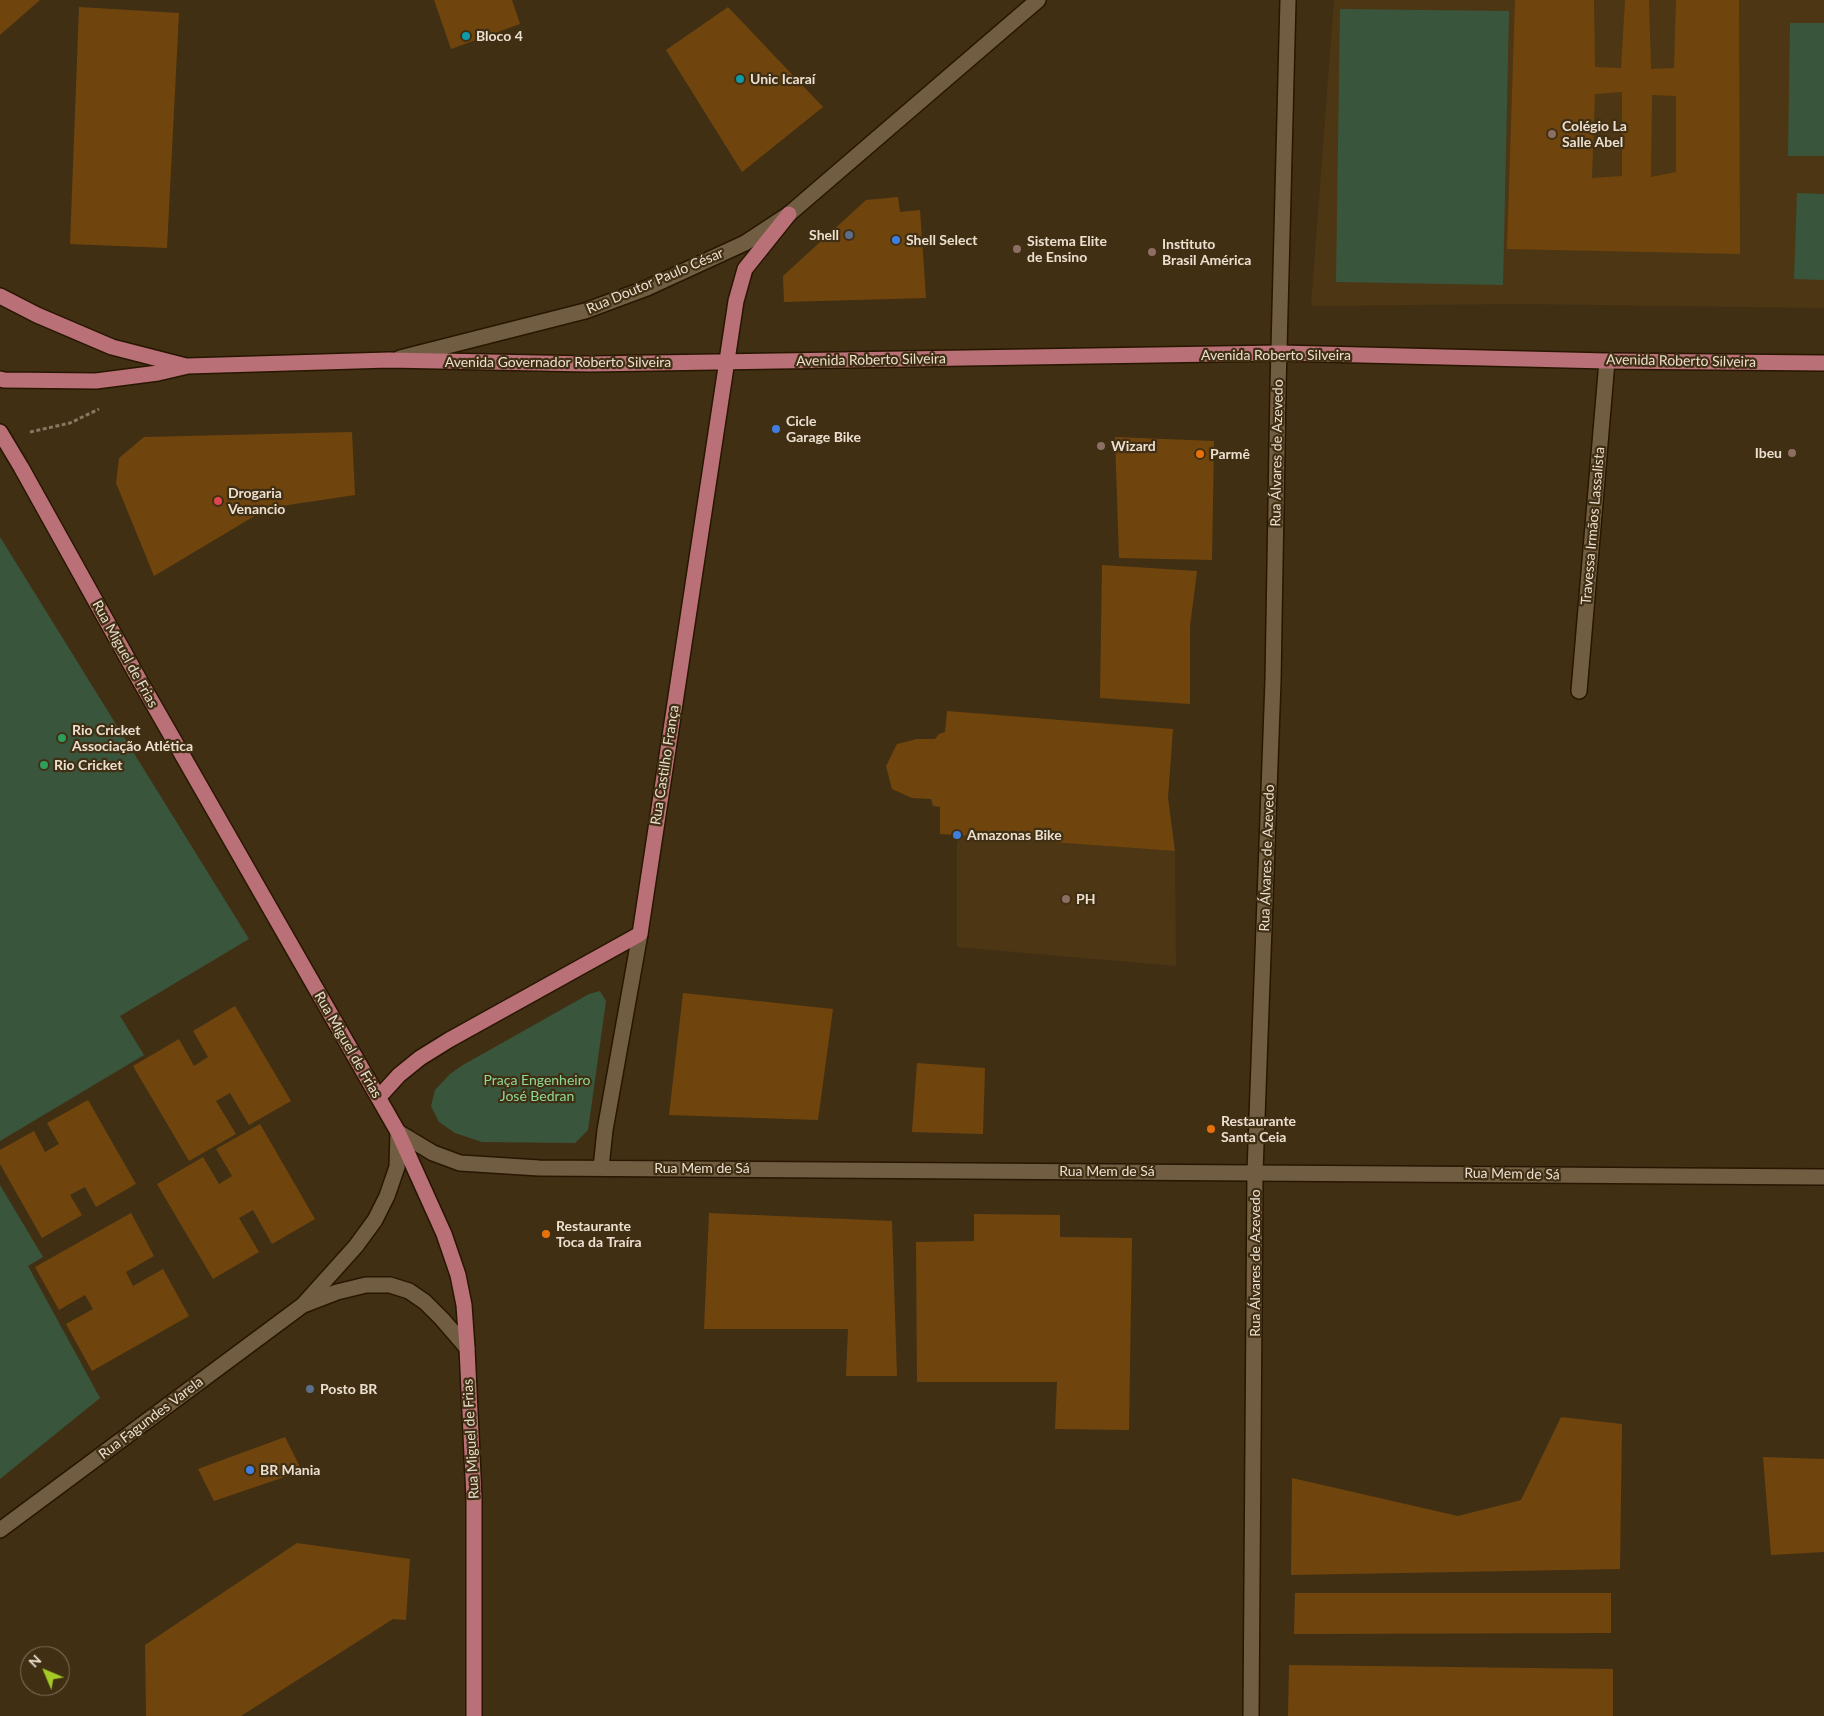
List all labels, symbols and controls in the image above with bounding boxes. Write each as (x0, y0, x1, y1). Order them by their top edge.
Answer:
place label: Bloco 4 (476, 28, 523, 44)
marker: Bloco 4 (460, 30, 472, 42)
place label: Unic Icaraí (750, 71, 815, 87)
marker: Unic Icaraí (734, 73, 746, 85)
place label: Colégio La Salle Abel (1562, 118, 1627, 150)
marker: Colégio La Salle Abel (1546, 128, 1558, 140)
place label: Shell (809, 227, 839, 243)
marker: Shell (843, 229, 855, 241)
place label: Shell Select (906, 232, 977, 248)
place label: Sistema Elite de Ensino (1027, 233, 1107, 266)
marker: Shell Select (890, 234, 902, 246)
place label: Instituto Brasil América (1162, 236, 1251, 268)
marker: Sistema Elite de Ensino (1011, 243, 1023, 255)
street label: Rua Doutor Paulo César (584, 245, 726, 317)
marker: Instituto Brasil América (1146, 246, 1158, 258)
street label: Avenida Roberto Silveira (1201, 347, 1351, 363)
street label: Avenida Roberto Silveira (796, 350, 946, 370)
street label: Avenida Roberto Silveira (1606, 351, 1756, 371)
street label: Avenida Governador Roberto Silveira (445, 354, 671, 370)
street label: Rua Álvares de Azevedo (1267, 379, 1287, 527)
place label: Cicle Garage Bike (786, 413, 861, 446)
marker: Cicle Garage Bike (770, 423, 782, 435)
place label: Wizard (1111, 438, 1156, 454)
marker: Wizard (1095, 440, 1107, 452)
place label: Ibeu (1755, 445, 1782, 461)
place label: Parmê (1210, 446, 1250, 462)
street label: Travessa Irmãos Lassalista (1578, 446, 1608, 606)
marker: Ibeu (1786, 447, 1798, 459)
marker: Parmê (1194, 448, 1206, 460)
place label: Drogaria Venancio (228, 485, 285, 518)
marker: Drogaria Venancio (212, 495, 224, 507)
street label: Rua Miguel de Frias (89, 597, 161, 711)
street label: Rua Castilho França (647, 704, 683, 826)
place label: Rio Cricket Associação Atlética (72, 722, 193, 754)
marker: Rio Cricket Associação Atlética (56, 732, 68, 744)
place label: Rio Cricket (54, 757, 122, 773)
marker: Rio Cricket (38, 759, 50, 771)
street label: Rua Álvares de Azevedo (1256, 784, 1278, 932)
place label: Amazonas Bike (967, 827, 1062, 843)
marker: Amazonas Bike (951, 829, 963, 841)
place label: PH (1076, 891, 1095, 907)
marker: PH (1060, 893, 1072, 905)
street label: Rua Miguel de Frias (311, 989, 385, 1101)
park label: Praça Engenheiro José Bedran (484, 1072, 590, 1104)
place label: Restaurante Santa Ceia (1221, 1113, 1296, 1146)
marker: Restaurante Santa Ceia (1205, 1123, 1217, 1135)
street label: Rua Mem de Sá (654, 1160, 750, 1176)
street label: Rua Mem de Sá (1059, 1163, 1155, 1179)
street label: Rua Mem de Sá (1464, 1165, 1560, 1183)
street label: Rua Álvares de Azevedo (1247, 1189, 1263, 1337)
place label: Restaurante Toca da Traíra (556, 1218, 641, 1250)
marker: Restaurante Toca da Traíra (540, 1228, 552, 1240)
street label: Rua Fagundes Varela (95, 1373, 207, 1463)
street label: Rua Miguel de Frias (459, 1379, 483, 1499)
place label: Posto BR (320, 1381, 377, 1397)
marker: Posto BR (304, 1383, 316, 1395)
place label: BR Mania (260, 1462, 320, 1478)
marker: BR Mania (244, 1464, 256, 1476)
north arrow (20, 1646, 70, 1696)
text: N (25, 1651, 45, 1671)

